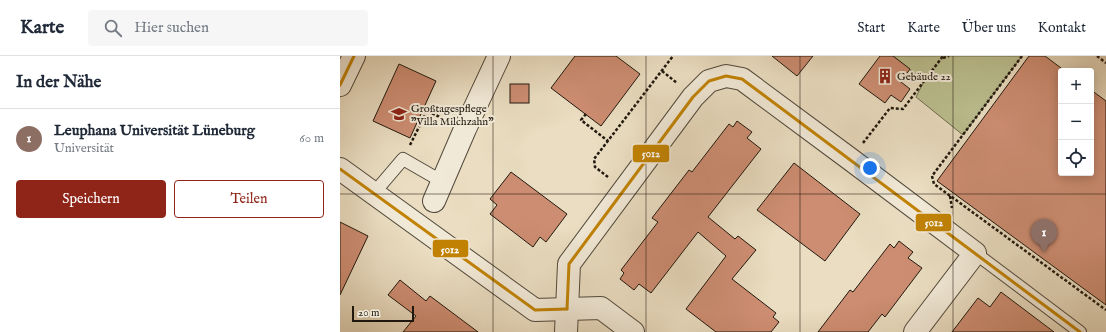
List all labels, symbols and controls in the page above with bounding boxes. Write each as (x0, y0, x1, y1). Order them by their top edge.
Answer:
search box (88, 10, 368, 46)
text: Karte (20, 16, 64, 40)
icon: search (102, 17, 124, 39)
text: Hier suchen (134, 18, 209, 37)
text: Start (857, 19, 885, 37)
text: Karte (907, 19, 940, 37)
text: Über uns (962, 19, 1016, 37)
text: Kontakt (1038, 19, 1086, 37)
building icon: Gebäude 22 (876, 67, 894, 85)
map controls (1058, 68, 1094, 176)
button: + (1058, 68, 1094, 104)
place label: Gebäude 22 (897, 70, 951, 84)
text: In der Nähe (16, 72, 101, 93)
place label: Großtagespflege "Villa Milchzahn" (411, 102, 494, 129)
button: − (1058, 104, 1094, 140)
school or university icon: Großtagespflege "Villa Milchzahn" (390, 105, 408, 123)
text: Leuphana Universität Lüneburg (54, 121, 255, 140)
text: 1 (27, 130, 31, 147)
text: 60 m (299, 130, 324, 147)
text: Universität (54, 140, 114, 157)
button: locate (1058, 140, 1094, 176)
line badge: 5012 (632, 144, 670, 163)
text: 5012 (642, 147, 661, 161)
your location (860, 158, 880, 178)
button: Speichern (16, 180, 166, 218)
button: Teilen (174, 180, 324, 218)
line badge: 5012 (915, 213, 952, 232)
text: 5012 (925, 216, 944, 230)
pin: 1 (1031, 219, 1057, 252)
line badge: 5012 (432, 239, 469, 258)
text: 5012 (441, 243, 460, 257)
scale bar (352, 304, 414, 323)
text: 20 m (358, 306, 379, 320)

